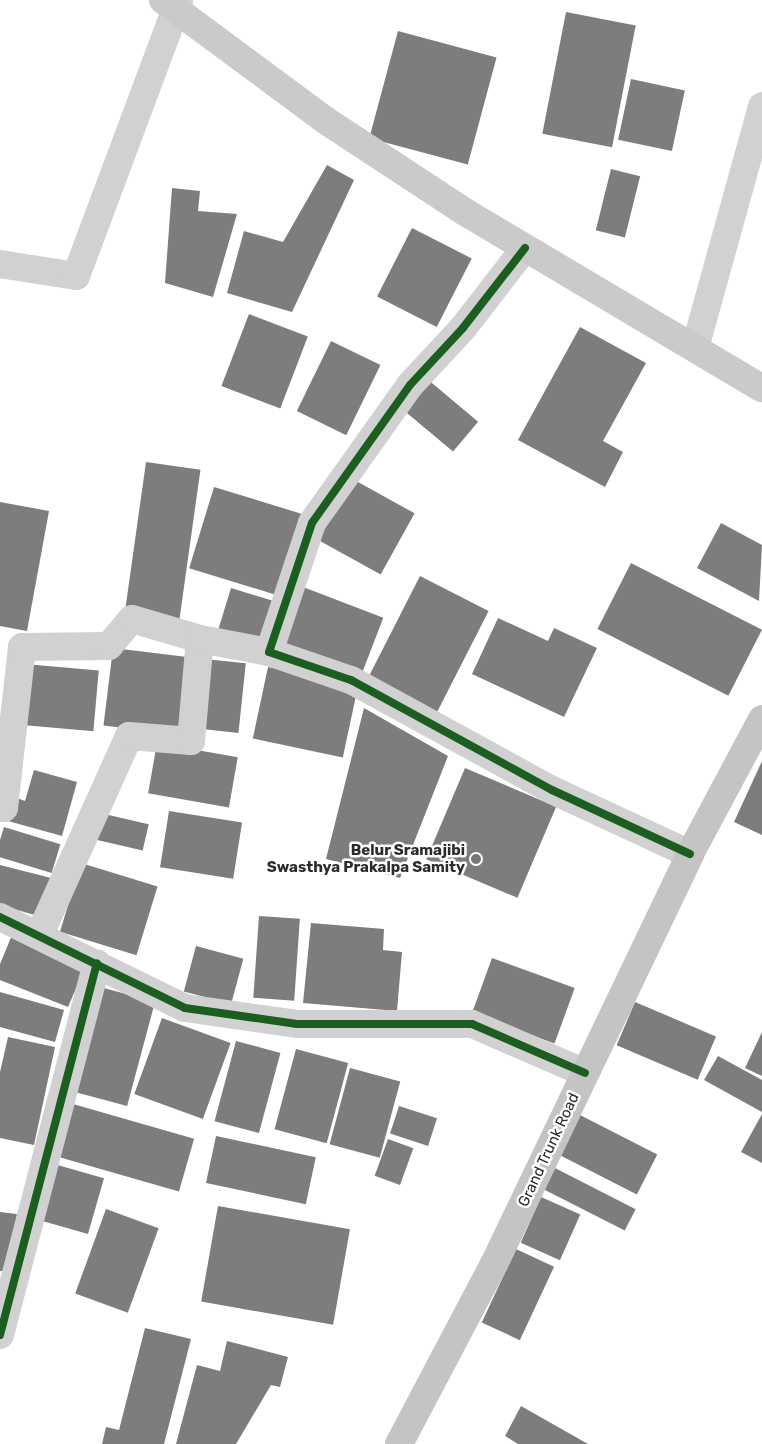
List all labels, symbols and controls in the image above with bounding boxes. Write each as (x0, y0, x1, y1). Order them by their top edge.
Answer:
place label: Belur Sramajibi Swasthya Prakalpa Samity (267, 841, 465, 876)
marker: Belur Sramajibi Swasthya Prakalpa Samity (469, 852, 483, 866)
street label: Grand Trunk Road (515, 1090, 583, 1210)

